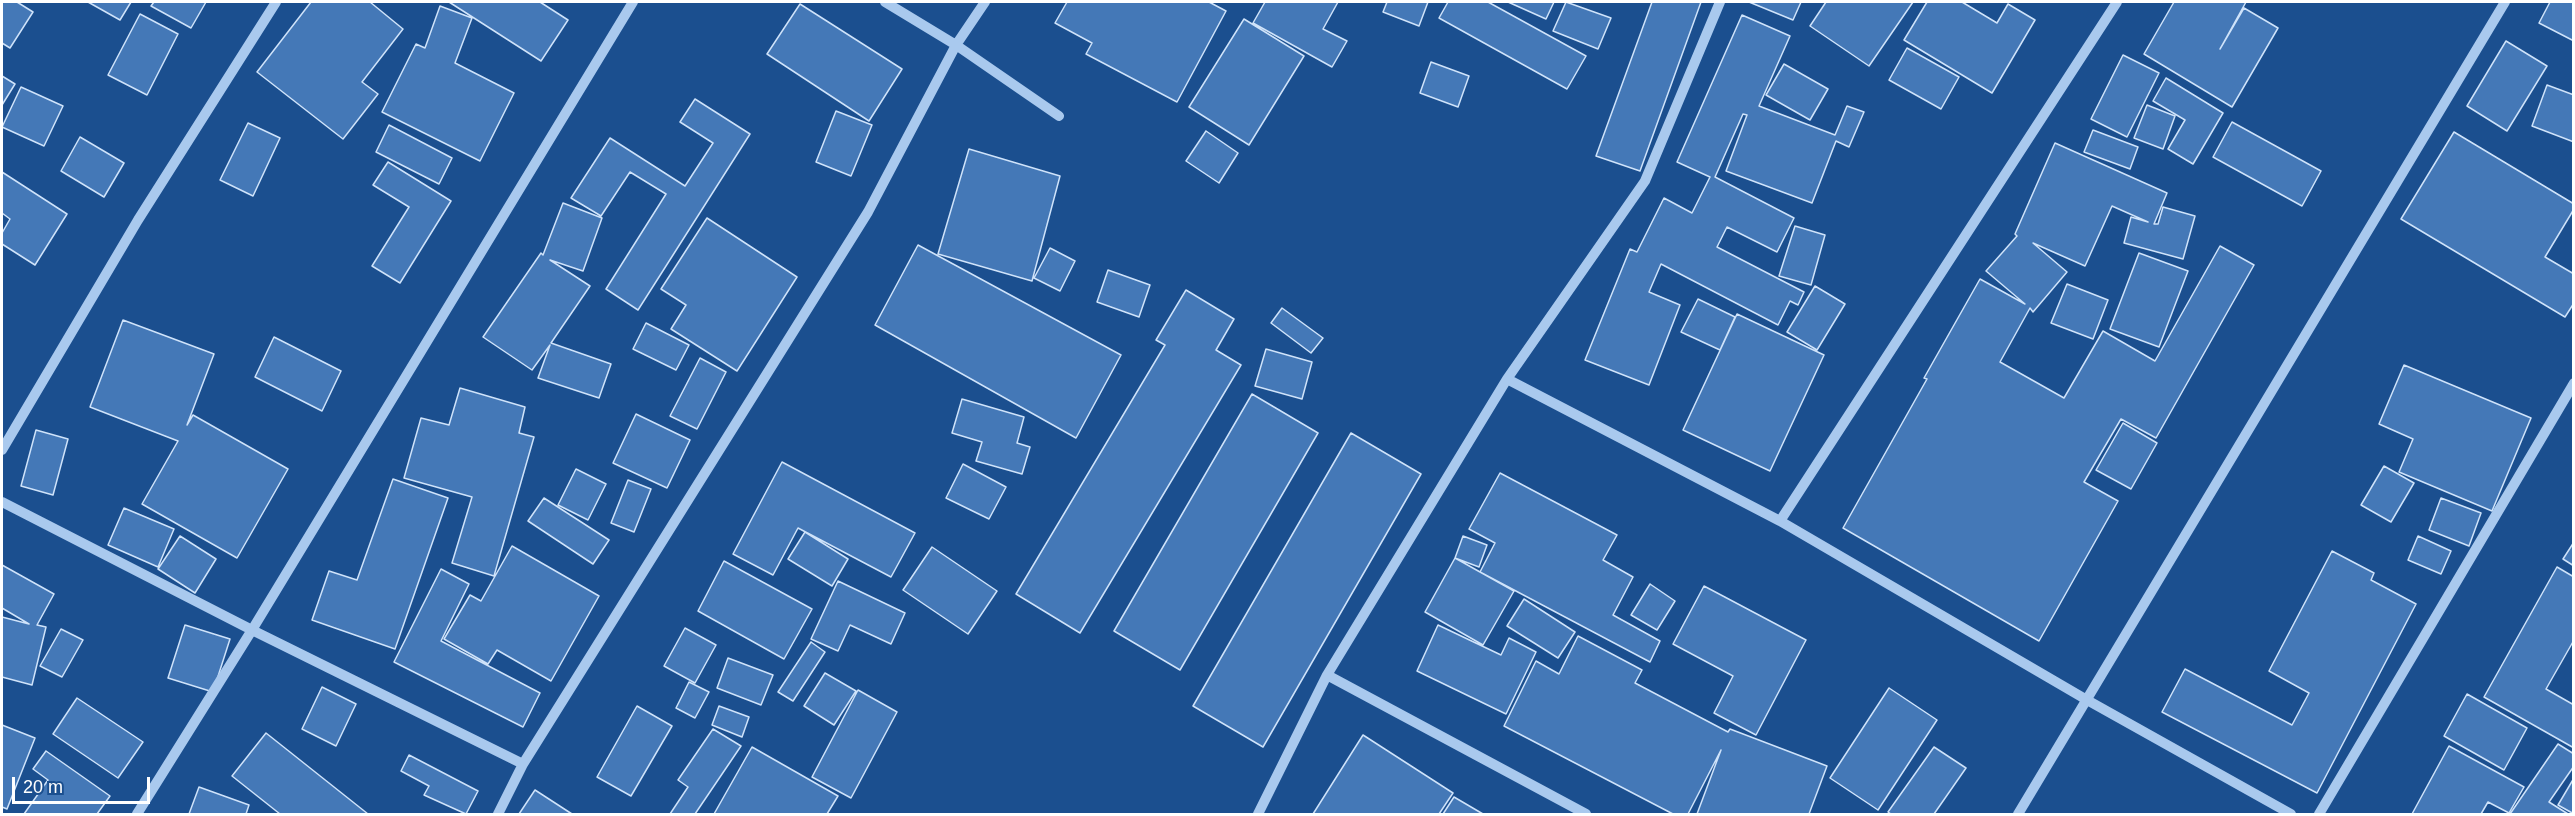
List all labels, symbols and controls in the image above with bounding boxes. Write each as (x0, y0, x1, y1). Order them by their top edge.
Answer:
scale bar (15, 765, 153, 803)
text: 20 m (23, 777, 63, 797)

